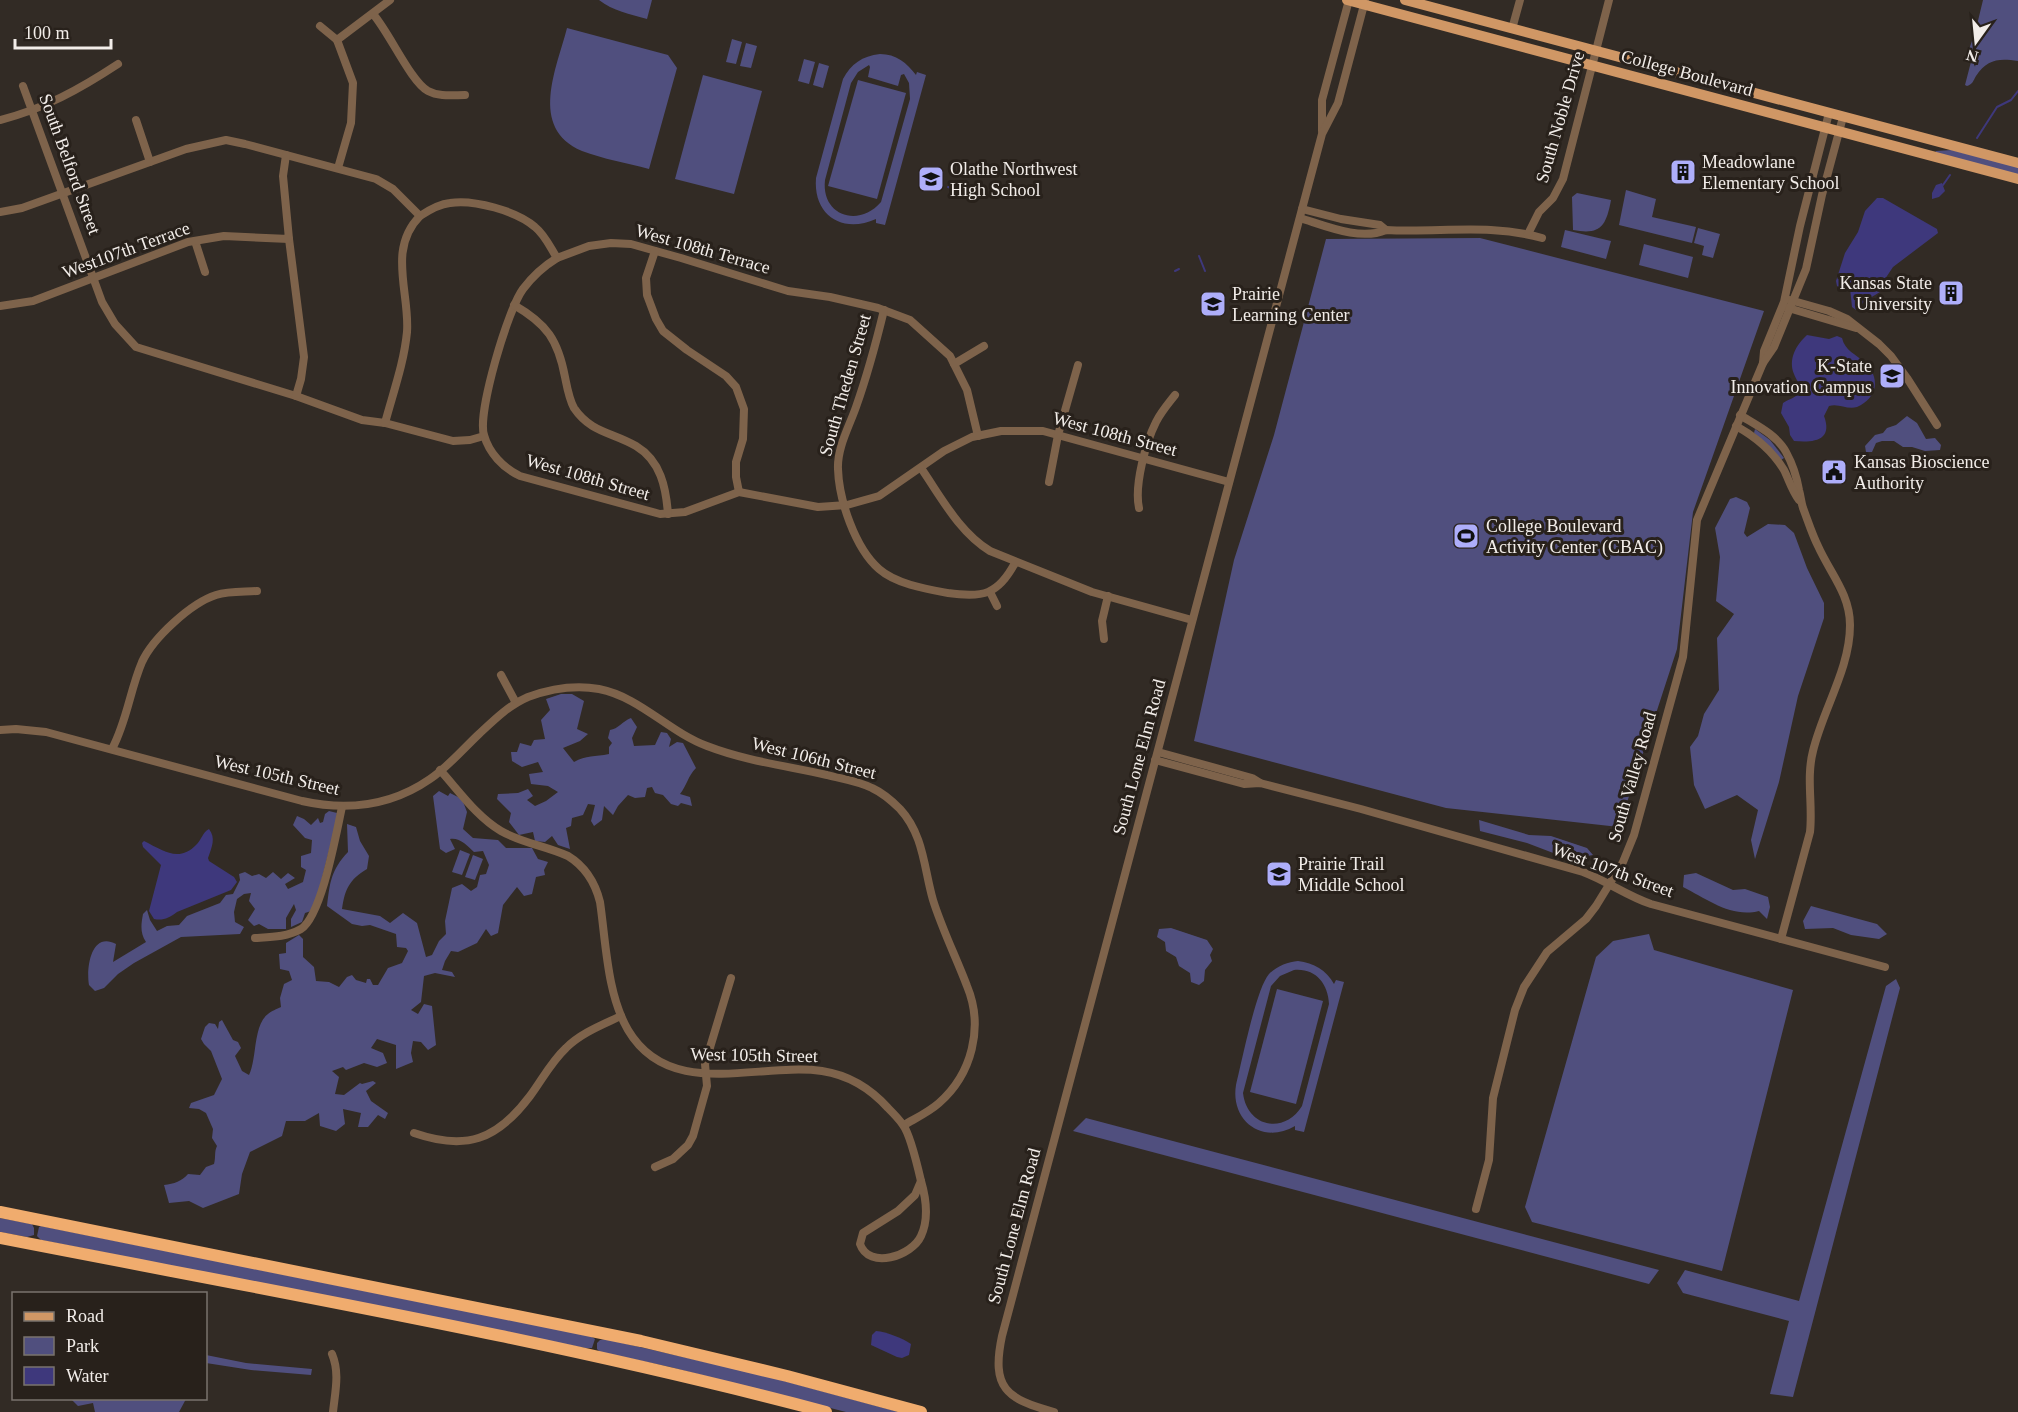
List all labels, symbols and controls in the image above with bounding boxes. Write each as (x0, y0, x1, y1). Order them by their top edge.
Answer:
scale bar (15, 12, 111, 50)
north arrow (1946, 12, 2006, 72)
text: 100 m (24, 23, 70, 43)
street label: College Boulevard (1619, 46, 1755, 100)
text: N (1964, 46, 1980, 66)
street label: South Noble Drive (1532, 49, 1588, 185)
street label: South Belford Street (35, 91, 105, 237)
place label: Meadowlane Elementary School (1702, 152, 1839, 193)
building icon: Meadowlane Elementary School (1668, 157, 1698, 187)
place label: Olathe Northwest High School (950, 159, 1077, 200)
school or university icon: Olathe Northwest High School (916, 164, 946, 194)
street label: West107th Terrace (59, 218, 193, 282)
street label: West 108th Terrace (633, 220, 773, 278)
place label: Kansas State University (1840, 273, 1932, 314)
building icon: Kansas State University (1936, 278, 1966, 308)
place label: Prairie Learning Center (1232, 284, 1349, 325)
school or university icon: Prairie Learning Center (1198, 289, 1228, 319)
street label: South Theden Street (815, 312, 875, 458)
place label: K-State Innovation Campus (1731, 356, 1872, 397)
school or university icon: K-State Innovation Campus (1877, 361, 1907, 391)
street label: West 108th Street (1051, 408, 1179, 460)
street label: West 108th Street (524, 450, 652, 504)
place label: Kansas Bioscience Authority (1854, 452, 1989, 493)
public building icon: Kansas Bioscience Authority (1819, 457, 1849, 487)
place label: College Boulevard Activity Center (CBAC) (1486, 516, 1663, 558)
sports icon: College Boulevard Activity Center (CBAC) (1451, 521, 1481, 551)
street label: South Lone Elm Road (1109, 677, 1169, 837)
street label: South Valley Road (1604, 710, 1660, 844)
street label: West 106th Street (750, 733, 878, 783)
street label: West 105th Street (213, 751, 341, 799)
street label: West 107th Street (1550, 839, 1676, 901)
place label: Prairie Trail Middle School (1298, 854, 1405, 895)
school or university icon: Prairie Trail Middle School (1264, 859, 1294, 889)
street label: West 105th Street (690, 1044, 818, 1066)
street label: South Lone Elm Road (984, 1146, 1044, 1306)
legend (12, 1292, 207, 1400)
text: Road (66, 1306, 104, 1326)
text: Park (66, 1336, 99, 1356)
text: Water (66, 1366, 109, 1386)

